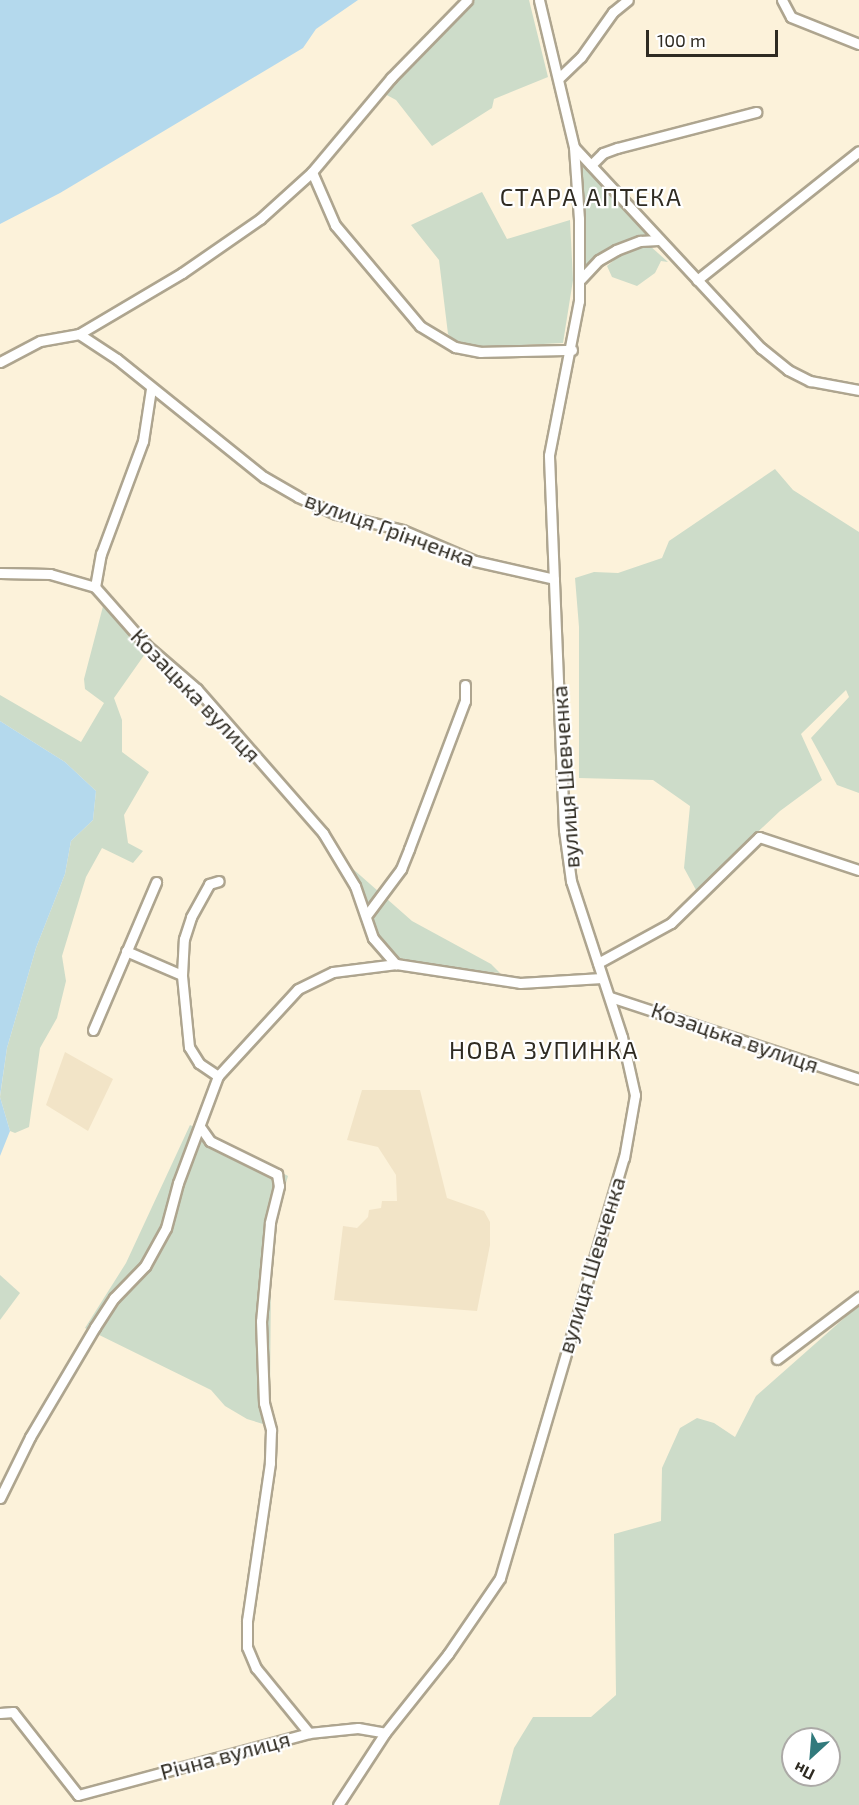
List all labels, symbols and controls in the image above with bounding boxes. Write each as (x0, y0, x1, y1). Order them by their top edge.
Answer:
scale bar (649, 18, 781, 56)
text: 100 m (657, 29, 706, 51)
district label: СТАРА АПТЕКА (500, 183, 682, 211)
street label: вулиця Грінченка (301, 486, 479, 572)
street label: Козацька вулиця (126, 623, 266, 767)
street label: вулиця Шевченка (545, 685, 585, 869)
street label: Козацька вулиця (648, 996, 822, 1078)
district label: НОВА ЗУПИНКА (449, 1036, 639, 1064)
street label: вулиця Шевченка (552, 1174, 630, 1356)
street label: Річна вулиця (157, 1725, 293, 1785)
north arrow (781, 1727, 841, 1787)
text: Пн (790, 1759, 817, 1785)

